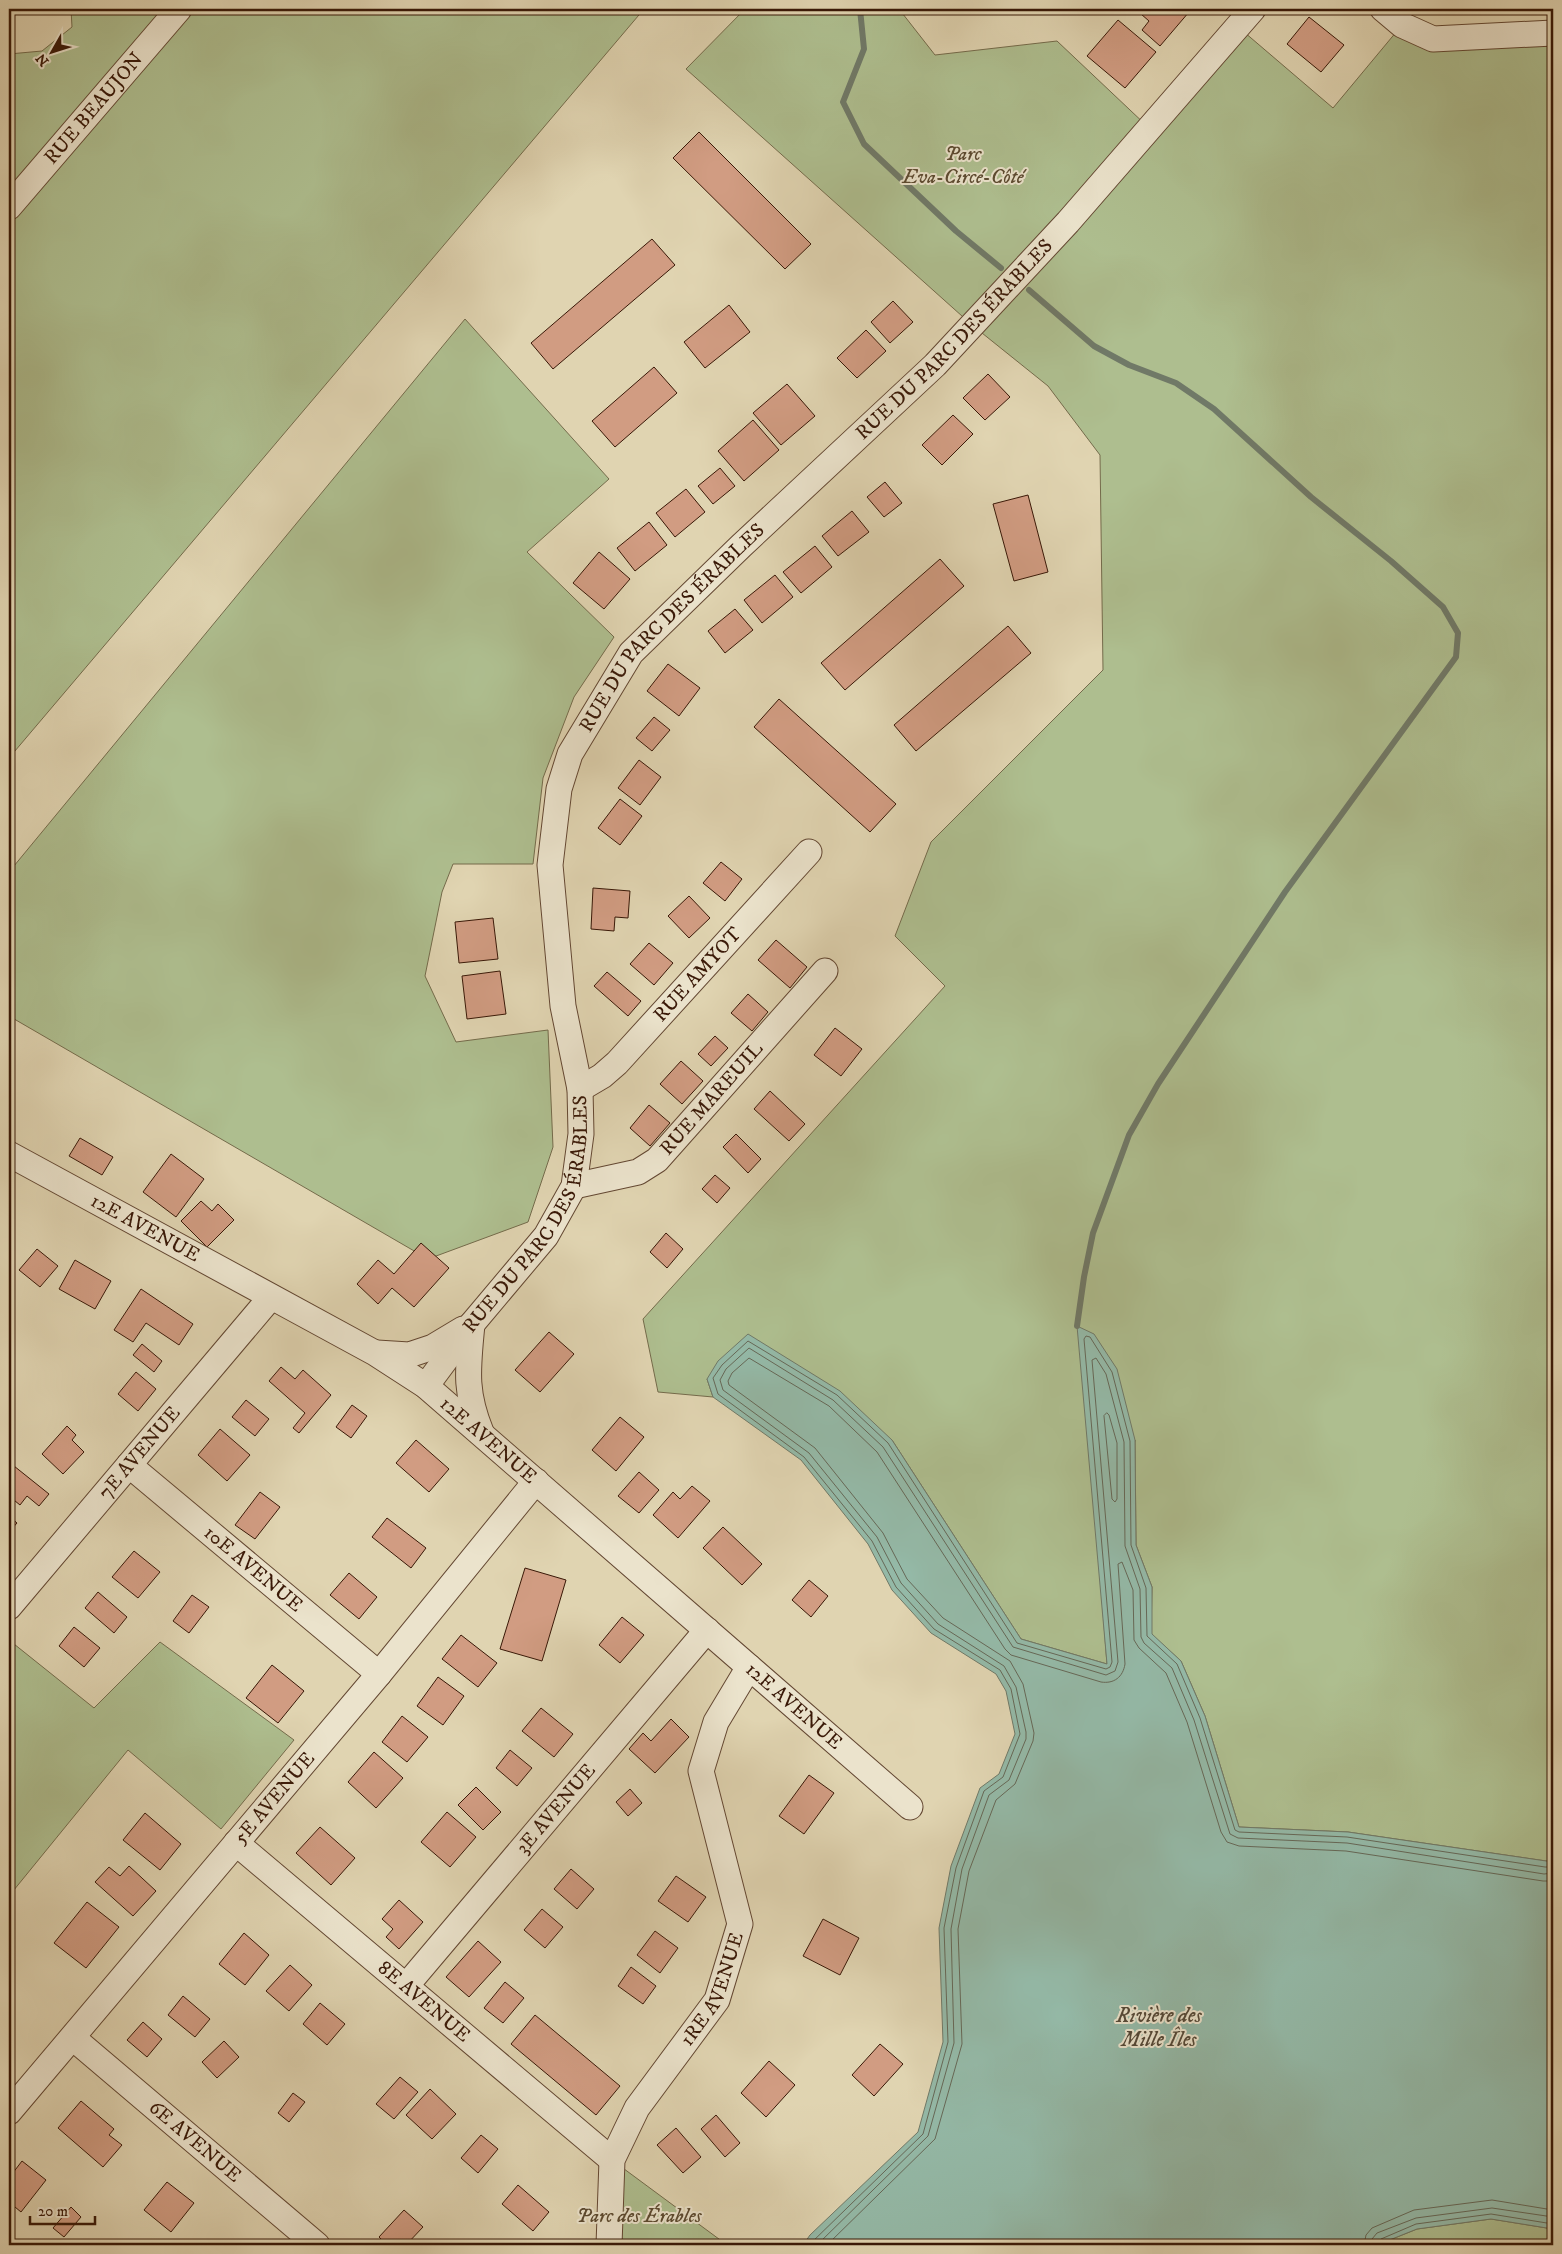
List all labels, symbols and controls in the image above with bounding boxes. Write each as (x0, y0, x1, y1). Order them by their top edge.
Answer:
north arrow (28, 28, 78, 78)
street label: RUE BEAUJON (40, 47, 148, 169)
park label: Parc Eva-Circé-Côté (901, 142, 1027, 190)
street label: RUE DU PARC DES ÉRABLES (850, 234, 1058, 445)
street label: RUE DU PARC DES ÉRABLES (574, 518, 770, 737)
street label: RUE AMYOT (648, 922, 747, 1027)
street label: RUE MAREUIL (654, 1036, 769, 1161)
street label: RUE DU PARC DES ÉRABLES (457, 1095, 594, 1338)
street label: 12E AVENUE (86, 1188, 204, 1268)
street label: 12E AVENUE (435, 1391, 542, 1489)
street label: 7E AVENUE (93, 1401, 186, 1504)
street label: 10E AVENUE (199, 1520, 308, 1617)
street label: 12E AVENUE (740, 1657, 848, 1755)
street label: 5E AVENUE (228, 1747, 320, 1849)
street label: 3E AVENUE (510, 1758, 601, 1859)
street label: 1RE AVENUE (675, 1929, 749, 2051)
street label: 8E AVENUE (373, 1955, 476, 2048)
water label: Rivière des Mille Îles (1115, 2003, 1202, 2053)
street label: 6E AVENUE (143, 2095, 247, 2188)
scale bar (30, 2194, 95, 2226)
text: 20 m (38, 2202, 68, 2221)
park label: Parc des Érables (576, 2204, 702, 2229)

